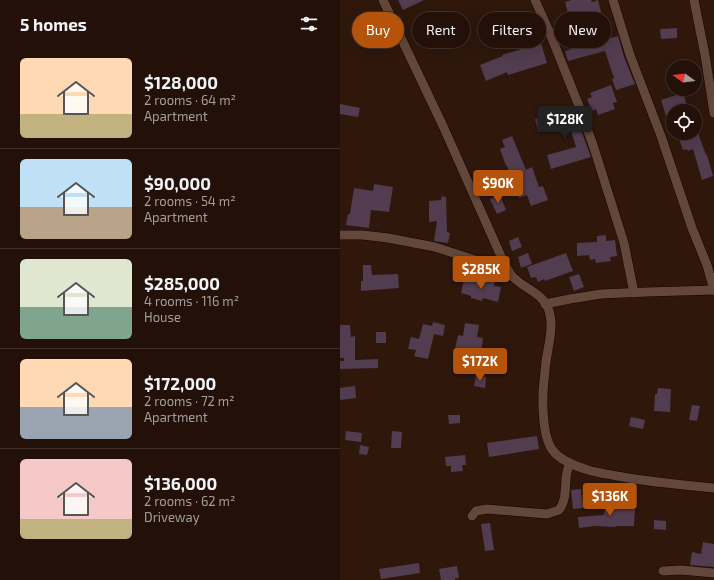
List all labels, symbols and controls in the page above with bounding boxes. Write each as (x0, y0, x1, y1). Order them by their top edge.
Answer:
chip: Buy (352, 12, 404, 48)
chip: Rent (412, 12, 470, 48)
chip: Filters (478, 12, 546, 48)
chip: New (554, 12, 611, 48)
icon: filters (298, 13, 320, 35)
text: 5 homes (20, 14, 87, 34)
north arrow (666, 60, 702, 96)
map controls (666, 60, 702, 140)
text: $128,000 (144, 72, 218, 92)
icon: home (52, 74, 100, 122)
text: 2 rooms · 64 m² (144, 92, 236, 108)
button: locate (666, 104, 702, 140)
pin: $128K (537, 106, 593, 140)
text: Apartment (144, 108, 208, 124)
text: $128K (546, 111, 584, 127)
pin: $90K (474, 170, 522, 204)
text: $90,000 (144, 173, 211, 193)
icon: home (52, 175, 100, 223)
text: $90K (482, 175, 514, 191)
text: 2 rooms · 54 m² (144, 193, 236, 209)
text: Apartment (144, 209, 208, 225)
pin: $285K (453, 256, 509, 290)
text: $285K (462, 261, 500, 277)
text: $285,000 (144, 273, 220, 293)
icon: home (52, 275, 100, 323)
text: 4 rooms · 116 m² (144, 293, 239, 309)
text: House (144, 309, 181, 325)
pin: $172K (452, 348, 508, 382)
text: $172K (462, 353, 498, 369)
text: $172,000 (144, 373, 216, 393)
icon: home (52, 375, 100, 423)
text: 2 rooms · 72 m² (144, 393, 235, 409)
text: Apartment (144, 409, 208, 425)
text: $136,000 (144, 473, 217, 493)
icon: home (52, 475, 100, 523)
pin: $136K (582, 483, 638, 517)
text: $136K (592, 488, 628, 504)
text: 2 rooms · 62 m² (144, 493, 235, 509)
text: Driveway (144, 509, 200, 525)

